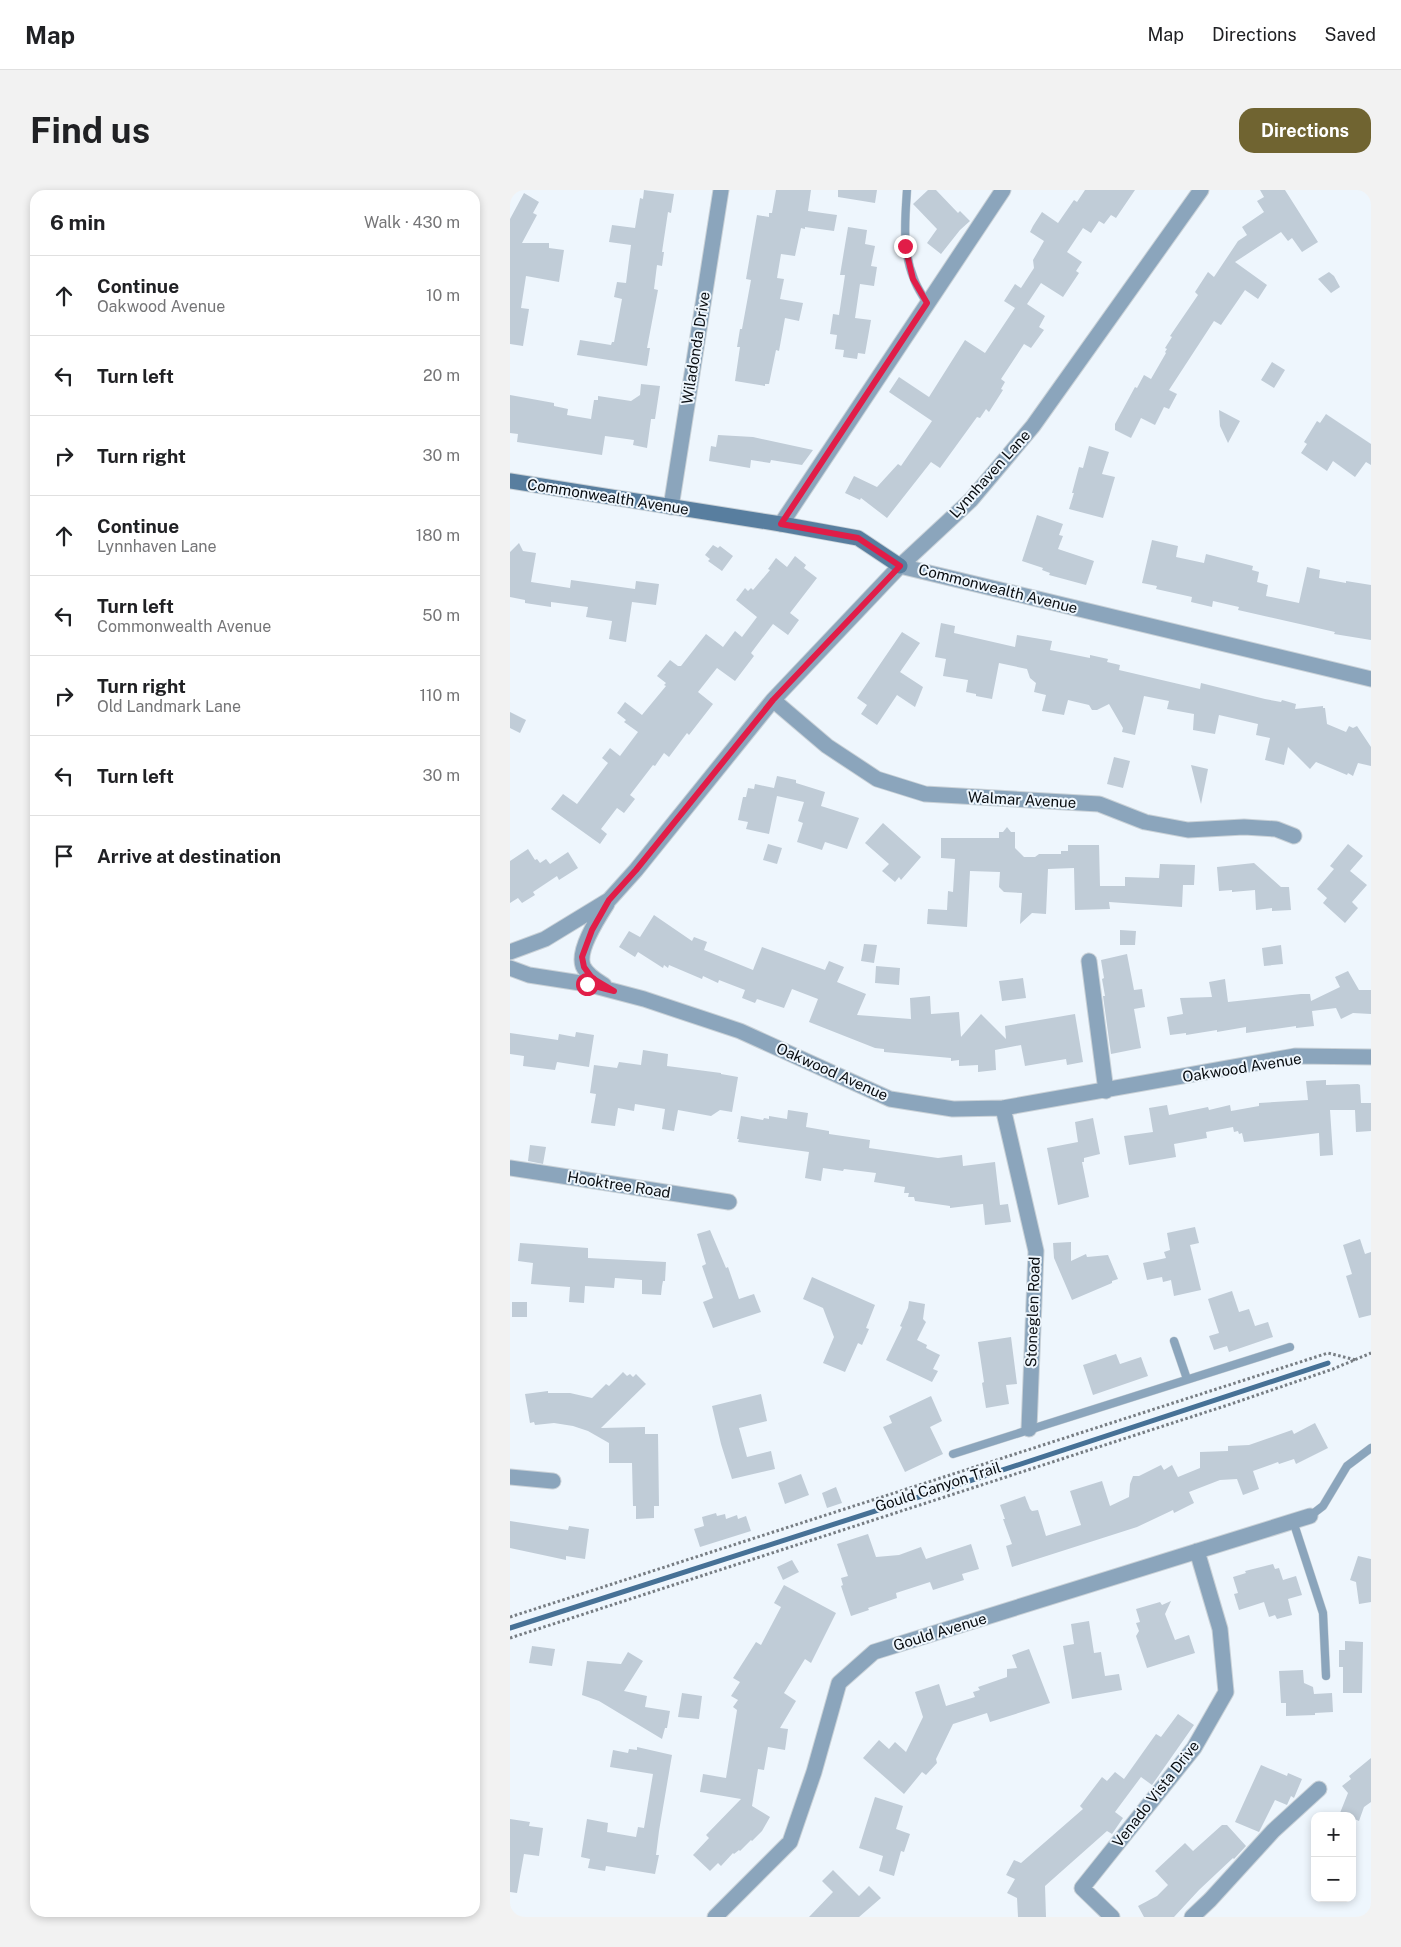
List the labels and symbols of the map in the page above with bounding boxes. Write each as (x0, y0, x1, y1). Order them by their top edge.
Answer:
route end (894, 235, 917, 258)
street label: Wiladonda Drive (678, 290, 713, 405)
street label: Lynnhaven Lane (946, 426, 1033, 521)
street label: Commonwealth Avenue (526, 475, 690, 518)
street label: Commonwealth Avenue (917, 560, 1079, 617)
street label: Walmar Avenue (967, 788, 1077, 811)
route start (576, 973, 599, 996)
street label: Oakwood Avenue (774, 1039, 891, 1104)
street label: Oakwood Avenue (1181, 1050, 1303, 1085)
street label: Hooktree Road (566, 1168, 672, 1201)
street label: Stoneglen Road (1022, 1256, 1043, 1368)
street label: Gould Canyon Trail (873, 1458, 1003, 1515)
street label: Gould Avenue (891, 1609, 989, 1654)
street label: Venado Vista Drive (1109, 1737, 1202, 1850)

